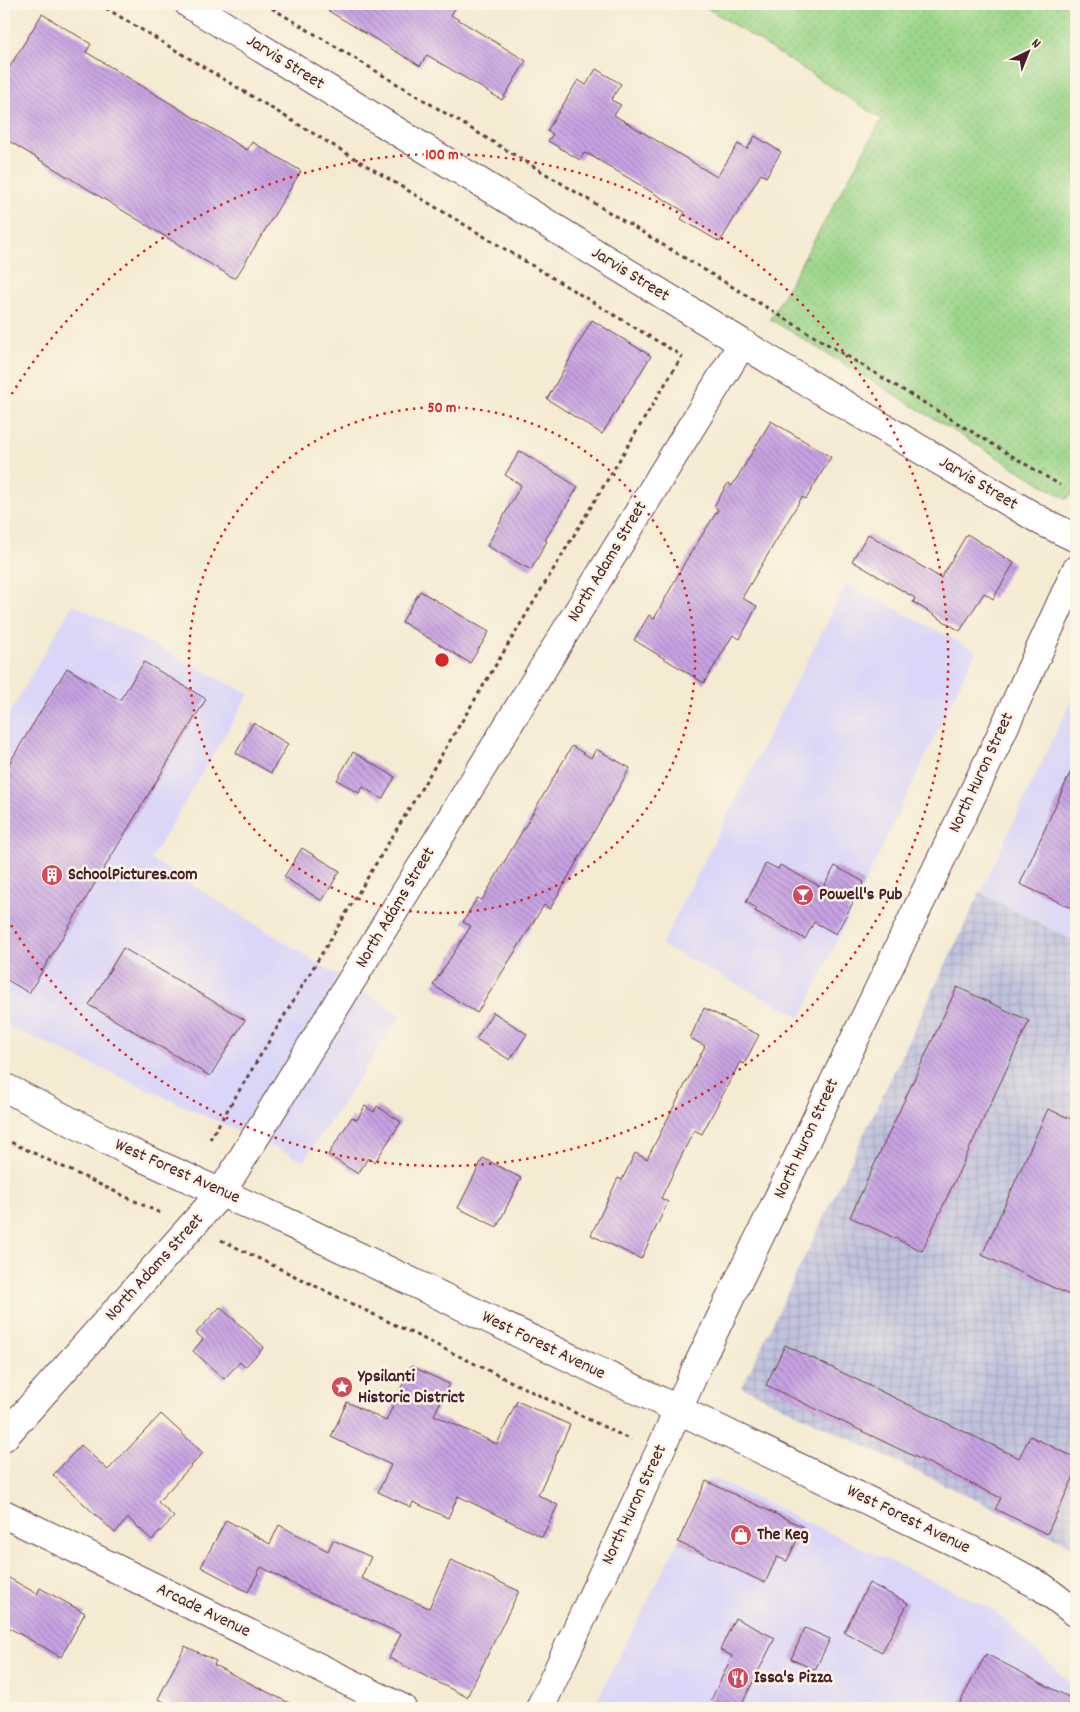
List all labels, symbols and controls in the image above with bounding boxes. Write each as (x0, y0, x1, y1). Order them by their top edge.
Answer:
north arrow (1002, 28, 1052, 78)
street label: Jarvis Street (241, 29, 329, 97)
text: N (1026, 34, 1045, 54)
text: 100 m (425, 145, 459, 167)
street label: Jarvis Street (586, 241, 674, 309)
text: 50 m (428, 398, 456, 420)
street label: Jarvis Street (934, 451, 1022, 518)
street label: North Adams Street (562, 496, 654, 627)
centre of rings (433, 651, 451, 669)
street label: North Huron Street (943, 708, 1021, 837)
street label: North Adams Street (350, 842, 442, 973)
building icon: SchoolPictures.com (40, 863, 64, 887)
place label: SchoolPictures.com (68, 863, 198, 888)
bar icon: Powell's Pub (791, 883, 815, 907)
place label: Powell's Pub (819, 883, 902, 908)
street label: North Huron Street (768, 1074, 846, 1203)
street label: West Forest Avenue (110, 1133, 244, 1211)
street label: North Adams Street (100, 1208, 210, 1327)
street label: West Forest Avenue (477, 1305, 609, 1387)
place label: Ypsilanti Historic District (357, 1365, 465, 1411)
place icon: Ypsilanti Historic District (330, 1375, 354, 1399)
street label: North Huron Street (596, 1440, 674, 1569)
street label: West Forest Avenue (842, 1479, 974, 1561)
shop icon: The Keg (729, 1523, 753, 1547)
place label: The Keg (757, 1523, 809, 1548)
street label: Arcade Avenue (152, 1577, 254, 1645)
restaurant icon: Issa's Pizza (726, 1666, 750, 1690)
place label: Issa's Pizza (754, 1666, 833, 1691)

